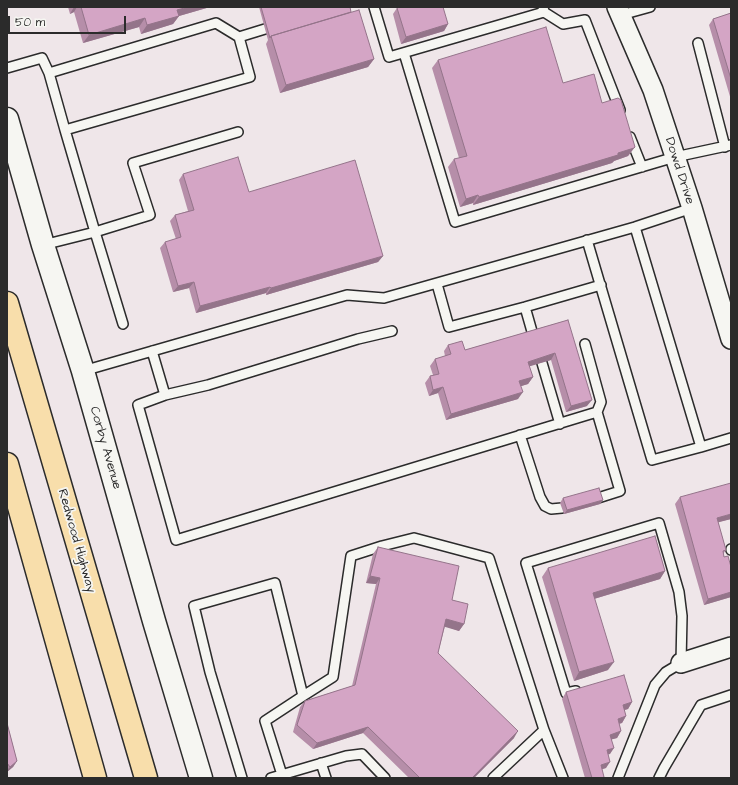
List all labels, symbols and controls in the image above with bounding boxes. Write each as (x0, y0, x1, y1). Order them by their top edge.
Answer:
scale bar (10, 8, 128, 34)
text: 50 m (15, 14, 45, 31)
street label: Dowd Drive (661, 136, 697, 206)
street label: Corby Avenue (86, 405, 124, 491)
street label: Redwood Highway (54, 487, 98, 595)

